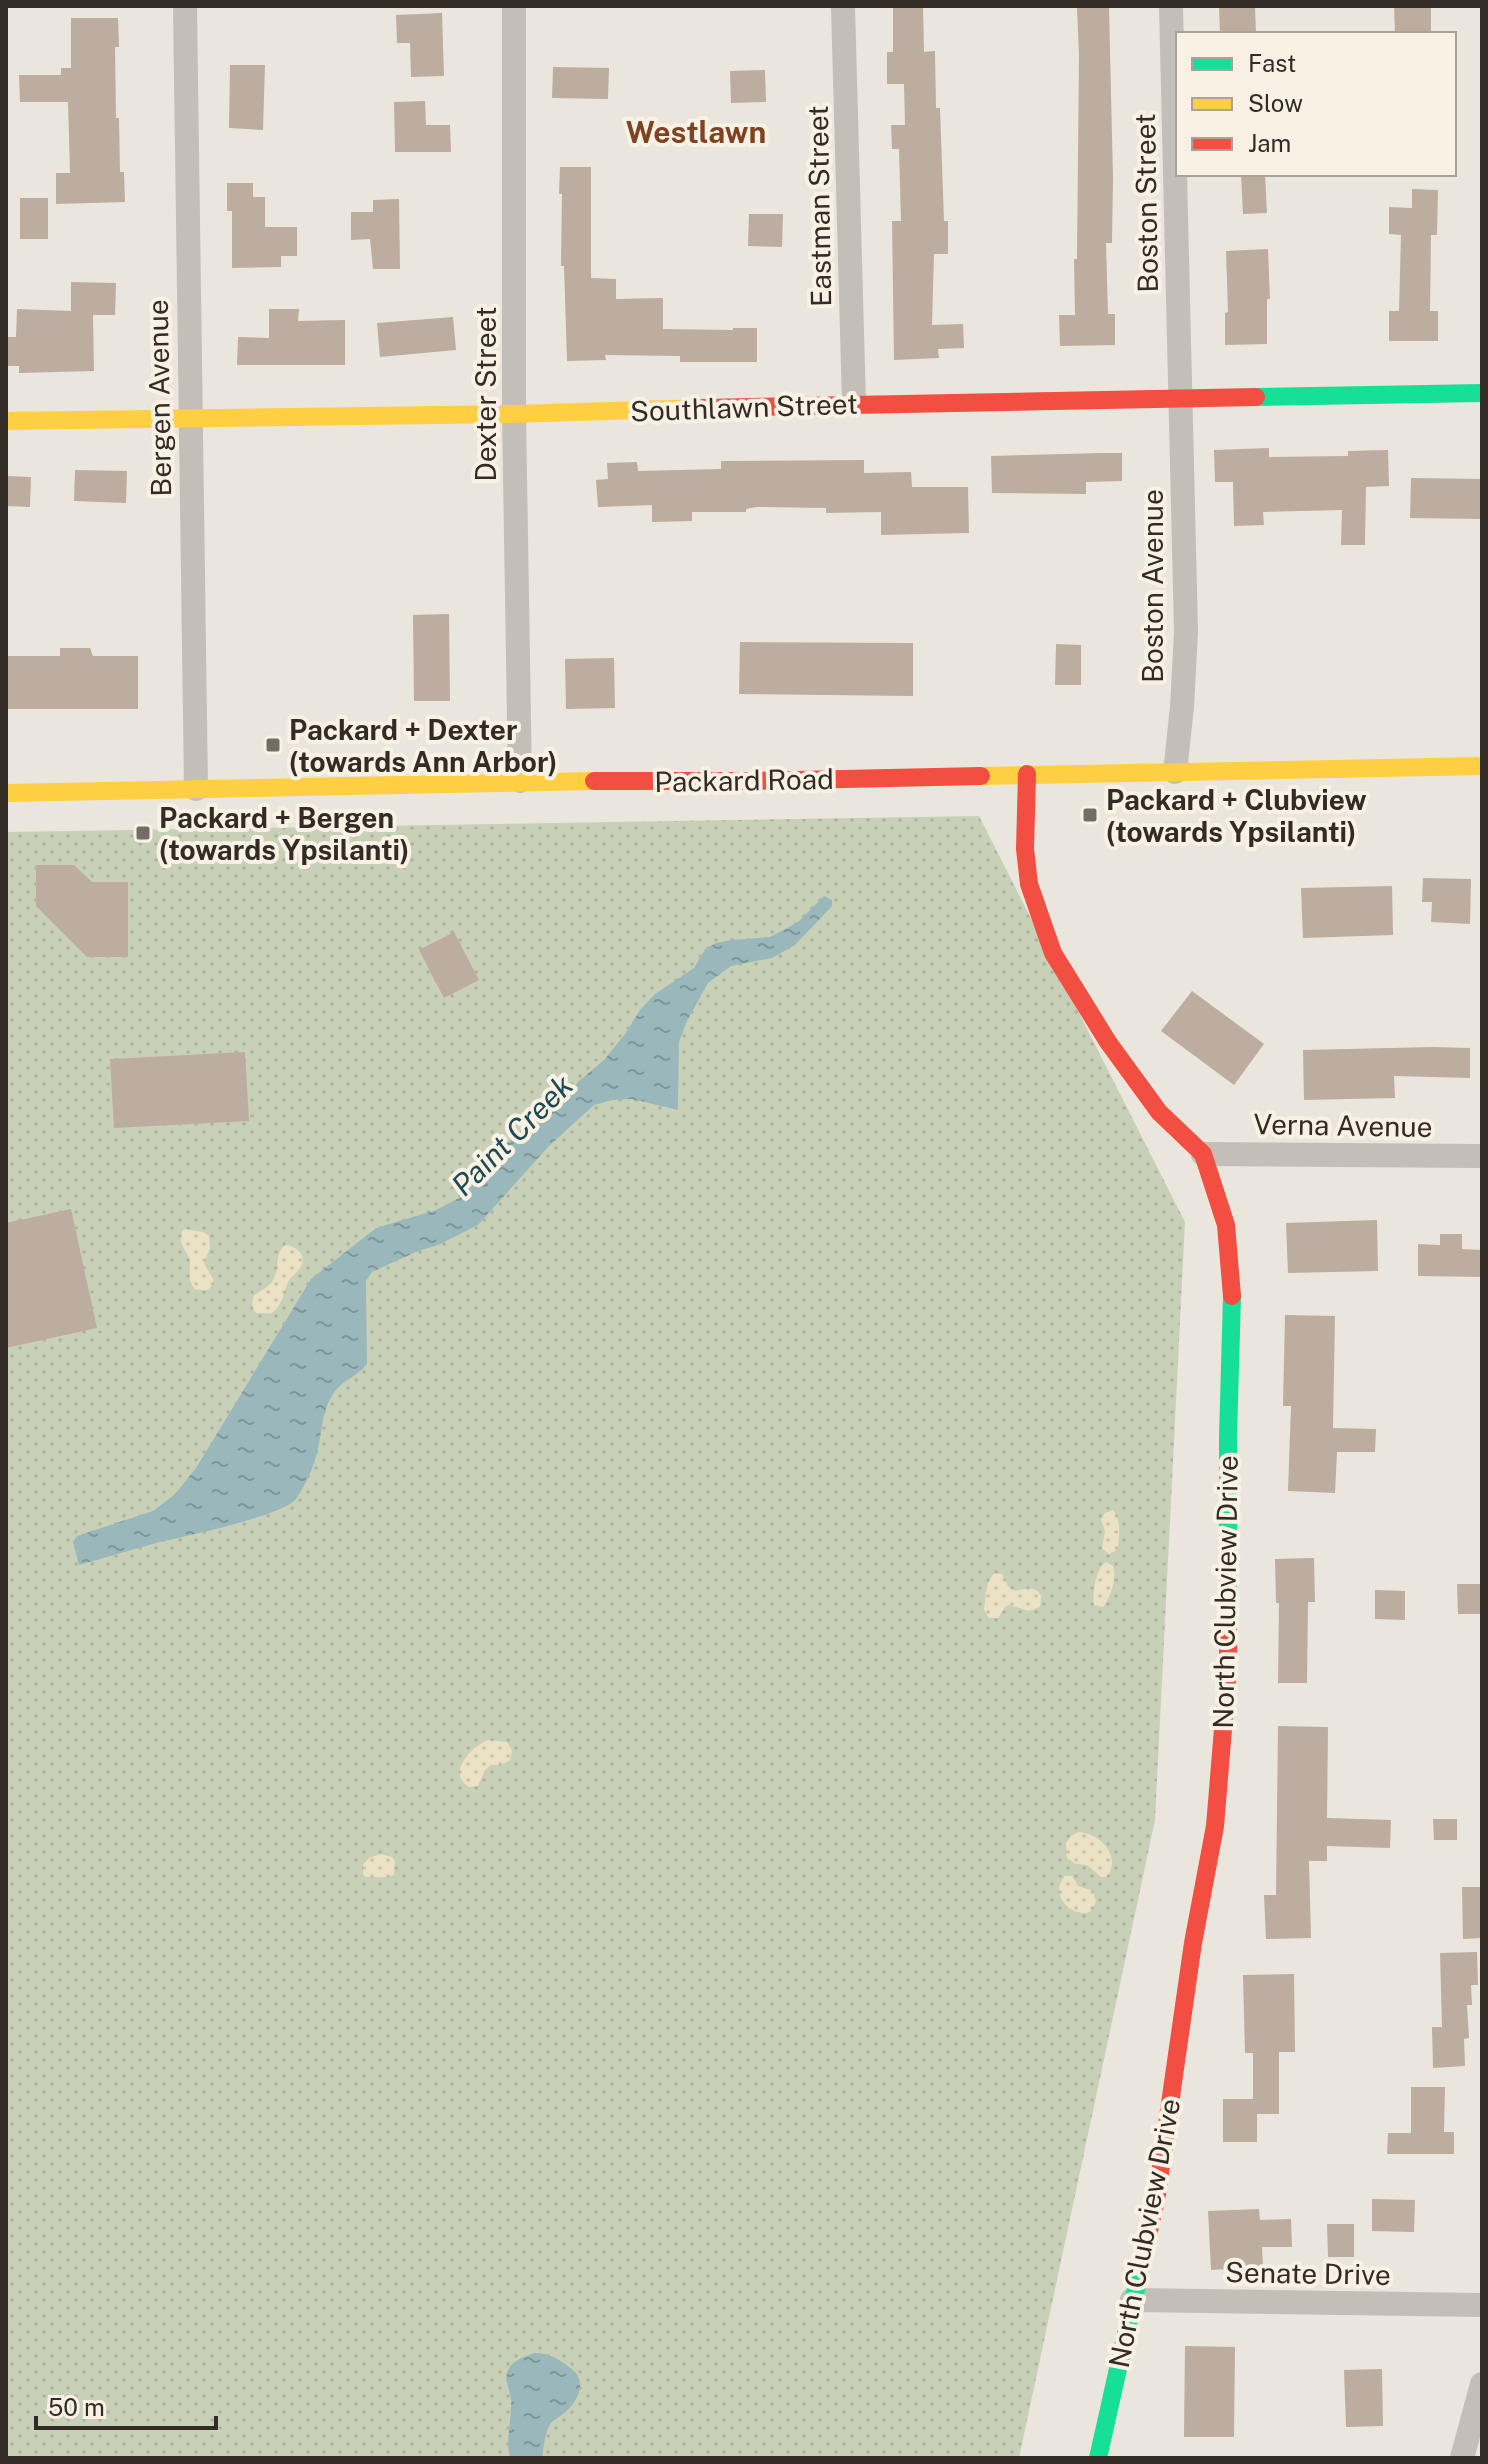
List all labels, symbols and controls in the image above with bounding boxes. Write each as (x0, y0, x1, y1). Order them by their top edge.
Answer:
legend (1176, 32, 1456, 176)
text: Fast (1248, 49, 1296, 77)
text: Slow (1248, 89, 1303, 117)
street label: Eastman Street (801, 105, 837, 307)
street label: Boston Street (1128, 113, 1164, 293)
district label: Westlawn (626, 114, 766, 150)
text: Jam (1248, 129, 1291, 157)
street label: Bergen Avenue (141, 299, 177, 497)
street label: Dexter Street (469, 306, 502, 482)
street label: Southlawn Street (630, 387, 858, 427)
street label: Boston Avenue (1136, 489, 1169, 683)
place label: Packard + Dexter (towards Ann Arbor) (289, 713, 557, 778)
marker: Packard + Dexter (towards Ann Arbor) (264, 736, 282, 754)
street label: Packard Road (654, 762, 834, 798)
place label: Packard + Clubview (towards Ypsilanti) (1106, 783, 1367, 848)
place label: Packard + Bergen (towards Ypsilanti) (159, 801, 409, 866)
marker: Packard + Clubview (towards Ypsilanti) (1081, 806, 1099, 824)
marker: Packard + Bergen (towards Ypsilanti) (134, 824, 152, 842)
water label: Paint Creek (444, 1066, 581, 1203)
street label: Verna Avenue (1253, 1107, 1433, 1143)
street label: North Clubview Drive (1206, 1455, 1244, 1729)
street label: North Clubview Drive (1102, 2096, 1186, 2370)
street label: Senate Drive (1225, 2255, 1391, 2291)
scale bar (36, 2380, 216, 2430)
text: 50 m (48, 2393, 105, 2421)

